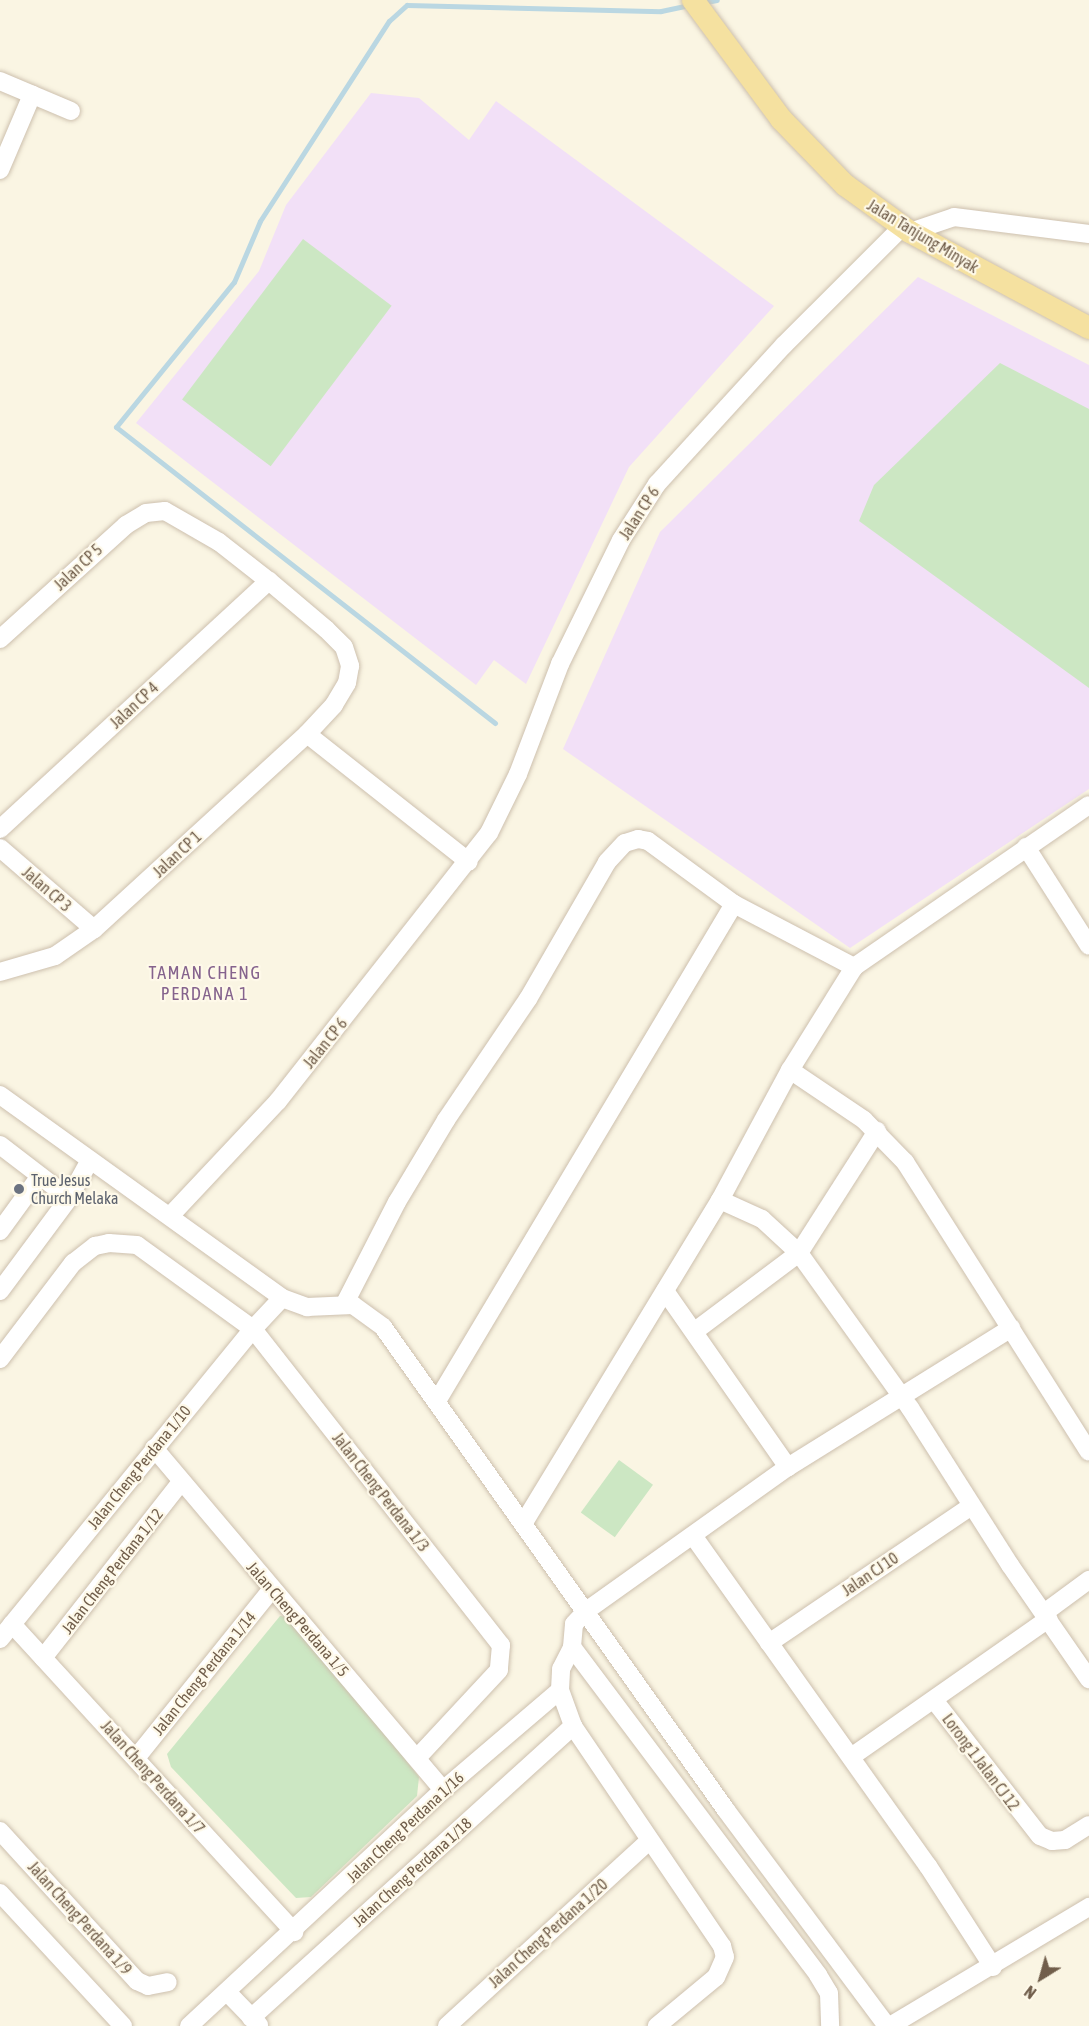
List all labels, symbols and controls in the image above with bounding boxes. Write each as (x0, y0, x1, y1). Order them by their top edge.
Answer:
street label: Jalan Tanjung Minyak (864, 195, 982, 277)
street label: Jalan CP 6 (615, 483, 663, 543)
street label: Jalan CP 5 (50, 540, 106, 594)
street label: Jalan CP 4 (106, 678, 162, 732)
street label: Jalan CP 1 (149, 827, 205, 881)
street label: Jalan CP 3 (18, 862, 76, 916)
district label: TAMAN CHENG PERDANA 1 (149, 963, 261, 1006)
street label: Jalan CP 6 (299, 1014, 351, 1072)
place label: True Jesus Church Melaka (31, 1170, 118, 1208)
marker: True Jesus Church Melaka (12, 1182, 26, 1196)
street label: Jalan Cheng Perdana 1/10 (83, 1401, 195, 1533)
street label: Jalan Cheng Perdana 1/3 (329, 1429, 433, 1555)
street label: Jalan Cheng Perdana 1/12 (57, 1505, 167, 1637)
street label: Jalan CJ 10 (838, 1548, 902, 1600)
street label: Jalan Cheng Perdana 1/5 (243, 1558, 353, 1680)
street label: Jalan Cheng Perdana 1/14 (148, 1607, 260, 1739)
street label: Lorong 1 Jalan CJ 12 (938, 1710, 1024, 1814)
street label: Jalan Cheng Perdana 1/7 (97, 1716, 209, 1838)
street label: Jalan Cheng Perdana 1/16 (342, 1768, 468, 1886)
street label: Jalan Cheng Perdana 1/18 (349, 1814, 475, 1930)
street label: Jalan Cheng Perdana 1/9 (24, 1857, 136, 1979)
street label: Jalan Cheng Perdana 1/20 (485, 1875, 611, 1991)
north arrow (1011, 1948, 1071, 2008)
text: N (1021, 1982, 1039, 2002)

